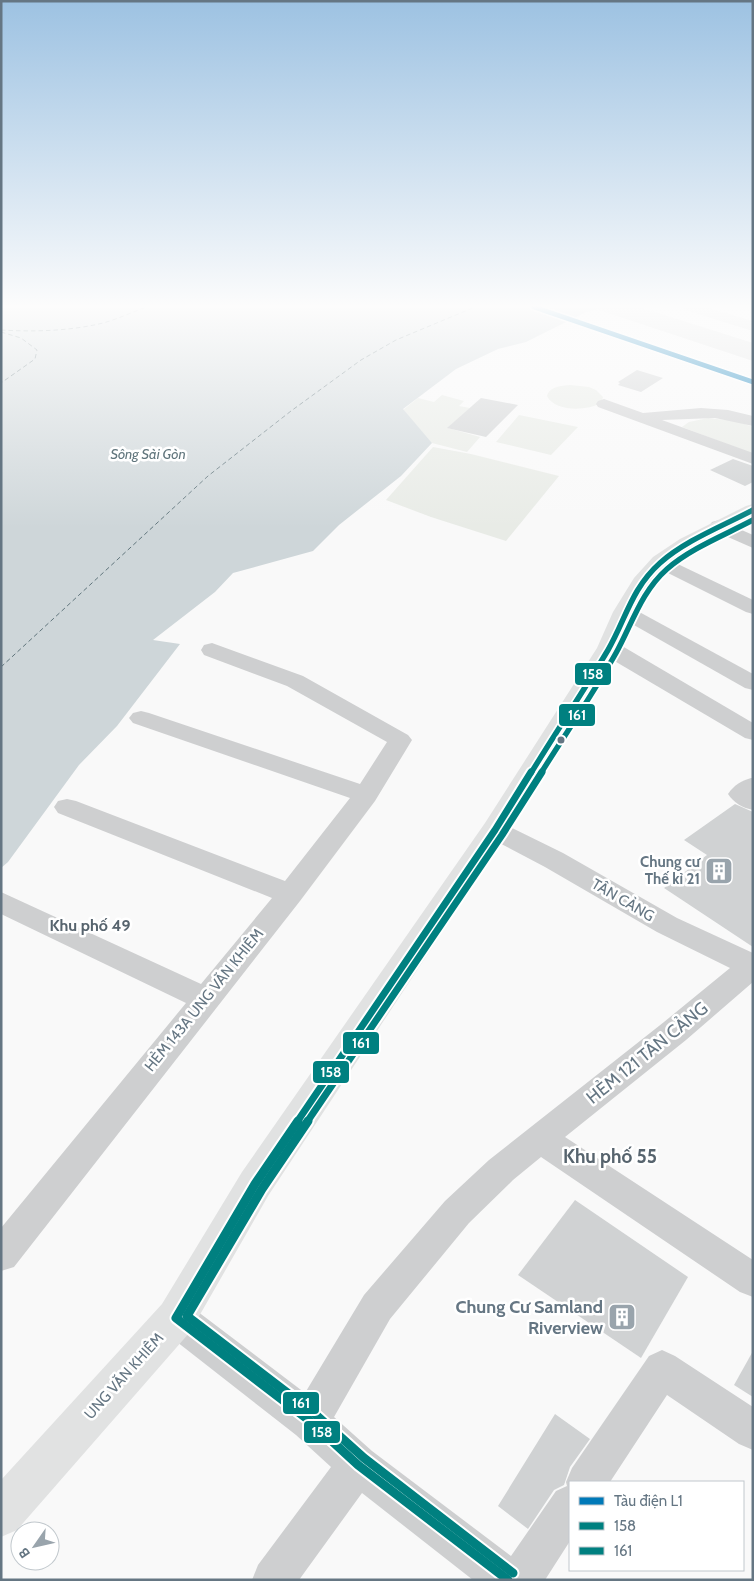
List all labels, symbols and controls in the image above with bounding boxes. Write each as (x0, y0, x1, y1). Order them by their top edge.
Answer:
water label: Sông Sài Gòn (110, 445, 186, 463)
line badge: 158 (574, 662, 612, 686)
text: 158 (582, 665, 604, 683)
line badge: 161 (558, 703, 596, 727)
text: 161 (568, 706, 586, 724)
unlabelled marker (556, 735, 566, 745)
place label: Chung cư Thế kỉ 21 (640, 853, 702, 888)
building icon: Chung cư Thế kỉ 21 (704, 856, 734, 886)
street label: TÂN CẢNG (588, 874, 658, 925)
district label: Khu phố 49 (50, 916, 130, 935)
street label: HẺM 143A UNG VĂN KHIÊM (140, 924, 267, 1075)
street label: HẺM 121 TÂN CẢNG (582, 997, 712, 1109)
line badge: 161 (342, 1031, 380, 1055)
text: 161 (352, 1034, 370, 1052)
line badge: 158 (312, 1060, 350, 1084)
text: 158 (320, 1063, 342, 1081)
district label: Khu phố 55 (563, 1145, 657, 1168)
place label: Chung Cư Samland Riverview (456, 1296, 603, 1339)
building icon: Chung Cư Samland Riverview (607, 1302, 637, 1332)
street label: UNG VĂN KHIÊM (80, 1328, 167, 1423)
line badge: 161 (282, 1391, 320, 1415)
text: 161 (292, 1394, 310, 1412)
line badge: 158 (303, 1420, 341, 1444)
text: 158 (311, 1423, 333, 1441)
legend (569, 1481, 744, 1571)
text: Tàu điện L1 (614, 1492, 683, 1510)
text: 158 (614, 1517, 636, 1535)
north arrow (10, 1521, 60, 1571)
text: 161 (614, 1542, 632, 1560)
text: B (14, 1544, 34, 1562)

